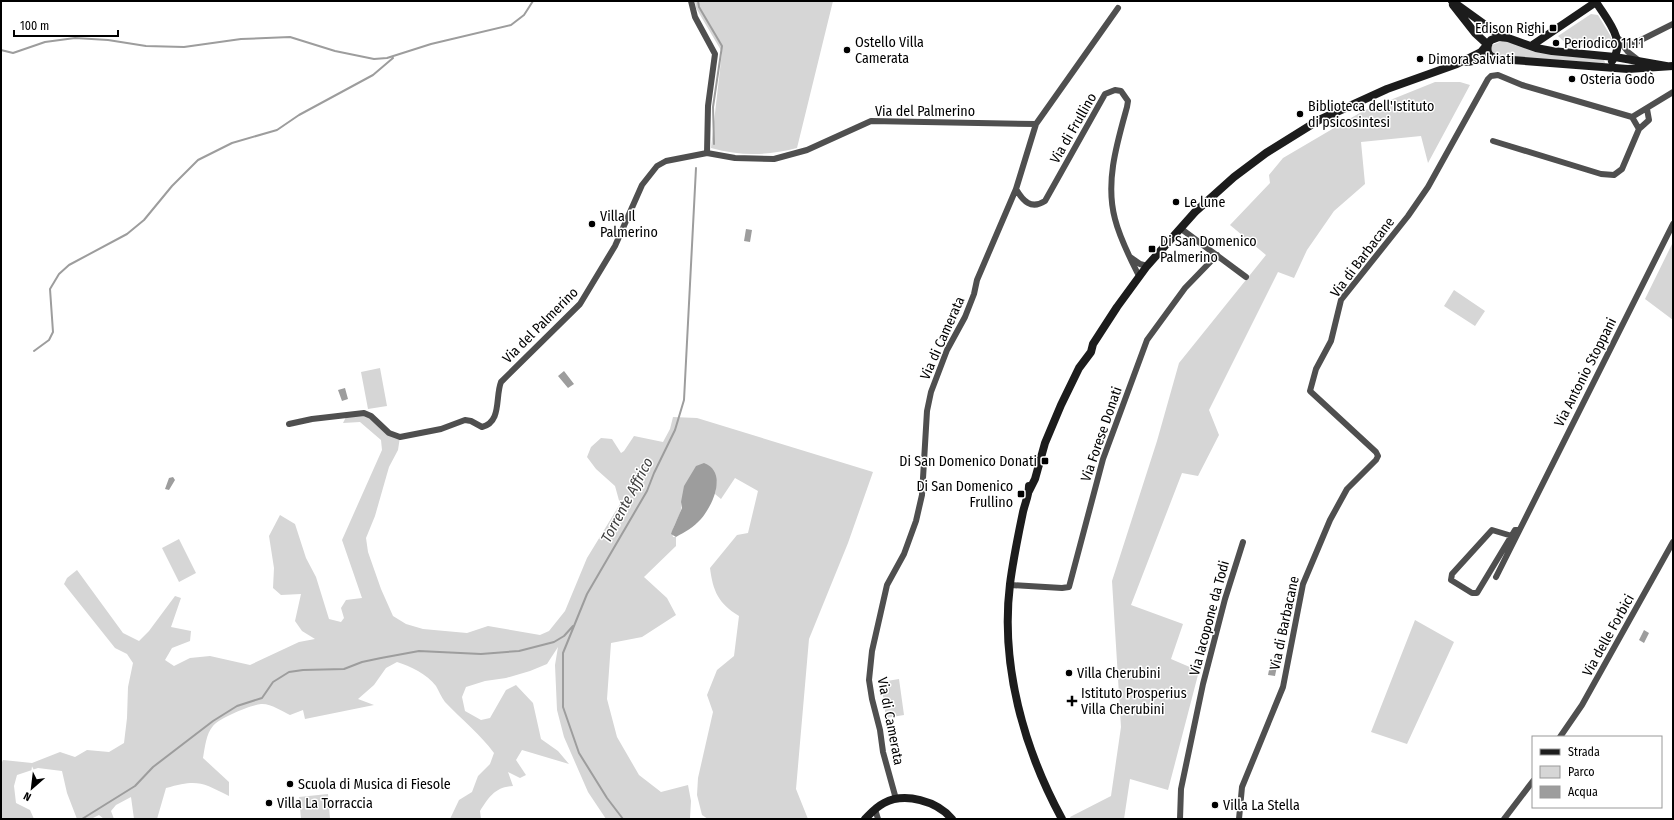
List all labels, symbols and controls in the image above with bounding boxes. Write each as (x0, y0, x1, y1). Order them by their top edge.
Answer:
scale bar (14, 12, 118, 38)
text: 100 m (20, 19, 49, 33)
place label: Edison Righi (1475, 20, 1545, 37)
marker: Edison Righi (1548, 23, 1558, 33)
place label: Ostello Villa Camerata (855, 34, 924, 67)
place label: Periodico 11.11 (1564, 35, 1644, 52)
marker: Periodico 11.11 (1551, 38, 1561, 48)
marker: Ostello Villa Camerata (842, 45, 852, 55)
place label: Dimora Salviati (1428, 51, 1514, 68)
marker: Dimora Salviati (1415, 54, 1425, 64)
place label: Osteria Godò (1580, 71, 1655, 88)
marker: Osteria Godò (1567, 74, 1577, 84)
street label: Via di Frullino (1046, 90, 1100, 167)
place label: Biblioteca dell'Istituto di psicosintesi (1308, 98, 1434, 131)
street label: Via del Palmerino (875, 103, 975, 120)
marker: Biblioteca dell'Istituto di psicosintesi (1295, 109, 1305, 119)
place label: Le lune (1184, 194, 1225, 211)
marker: Le lune (1171, 197, 1181, 207)
place label: Villa Il Palmerino (600, 208, 658, 241)
street label: Via di Barbacane (1327, 214, 1398, 301)
marker: Villa Il Palmerino (587, 219, 597, 229)
place label: Di San Domenico Palmerino (1160, 233, 1257, 266)
marker: Di San Domenico Palmerino (1147, 244, 1157, 254)
street label: Via del Palmerino (499, 284, 582, 367)
street label: Via di Camerata (917, 294, 968, 382)
street label: Via Antonio Stoppani (1551, 315, 1620, 430)
street label: Via Forese Donati (1077, 384, 1126, 484)
place label: Di San Domenico Donati (899, 453, 1037, 470)
water label: Torrente Affrico (597, 454, 657, 546)
marker: Di San Domenico Donati (1040, 456, 1050, 466)
place label: Di San Domenico Frullino (916, 478, 1013, 511)
marker: Di San Domenico Frullino (1016, 489, 1026, 499)
street label: Via Iacopone da Todi (1186, 559, 1233, 678)
street label: Via di Barbacane (1266, 574, 1303, 672)
street label: Via delle Forbici (1579, 591, 1638, 679)
place label: Villa Cherubini (1077, 665, 1160, 682)
marker: Villa Cherubini (1064, 668, 1074, 678)
street label: Via di Camerata (874, 676, 907, 767)
place label: Istituto Prosperius Villa Cherubini (1081, 685, 1187, 718)
marker: Istituto Prosperius Villa Cherubini (1066, 695, 1078, 707)
legend (1532, 736, 1662, 808)
text: Strada (1568, 745, 1600, 759)
text: Parco (1568, 765, 1595, 779)
north arrow (12, 768, 52, 808)
place label: Scuola di Musica di Fiesole (298, 776, 451, 793)
marker: Scuola di Musica di Fiesole (285, 779, 295, 789)
text: Acqua (1568, 785, 1598, 799)
text: N (22, 789, 34, 804)
place label: Villa La Torraccia (277, 795, 373, 812)
place label: Villa La Stella (1223, 797, 1300, 814)
marker: Villa La Torraccia (264, 798, 274, 808)
marker: Villa La Stella (1210, 800, 1220, 810)

